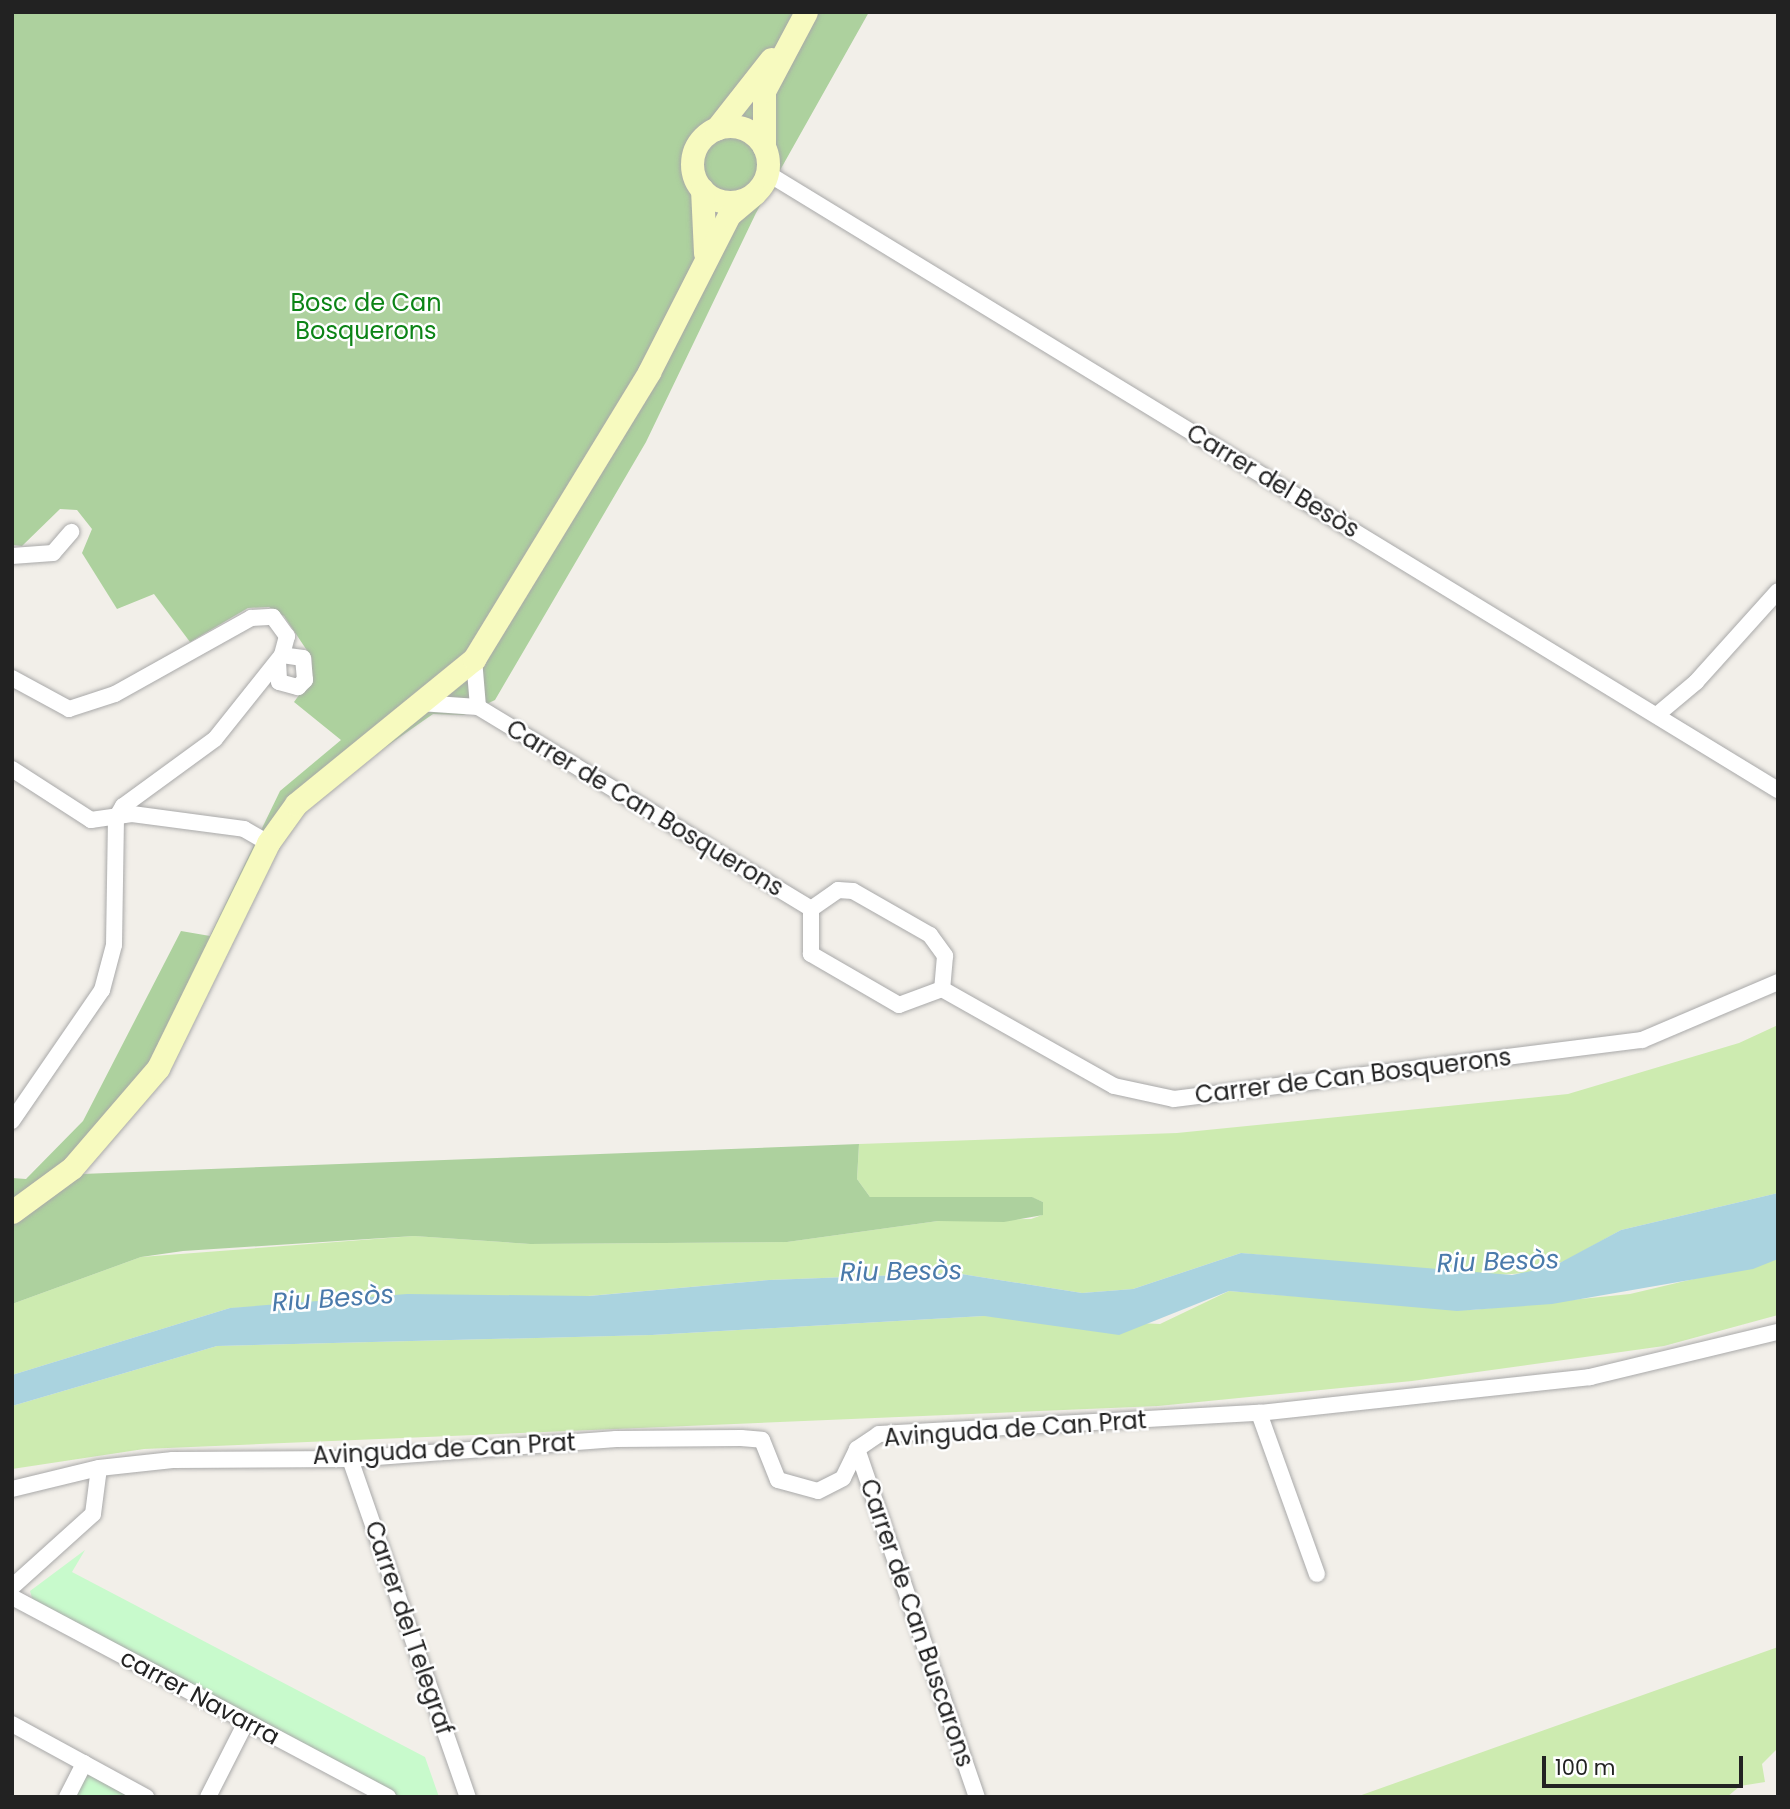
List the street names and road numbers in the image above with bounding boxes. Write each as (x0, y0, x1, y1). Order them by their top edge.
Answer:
street label: Carrer del Besòs (1181, 418, 1365, 544)
street label: Carrer de Can Bosquerons (501, 714, 789, 902)
street label: Carrer de Can Bosquerons (1193, 1042, 1513, 1110)
street label: Avinguda de Can Prat (883, 1405, 1147, 1453)
street label: Avinguda de Can Prat (312, 1428, 576, 1470)
street label: Carrer de Can Buscarons (854, 1475, 980, 1771)
street label: Carrer del Telegraf (359, 1517, 459, 1739)
street label: carrer Navarra (116, 1643, 284, 1751)

